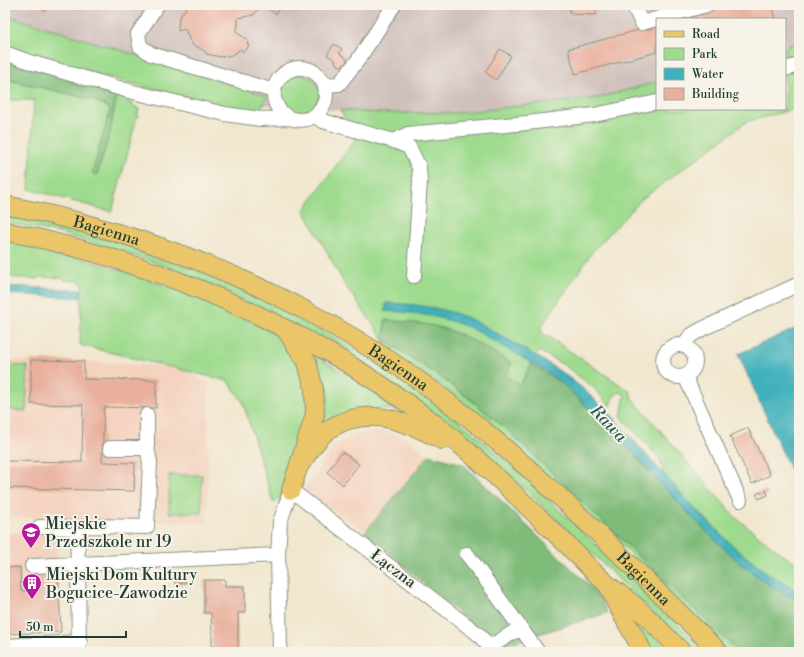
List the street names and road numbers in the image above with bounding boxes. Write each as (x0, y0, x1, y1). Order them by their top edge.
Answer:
street label: Bagienna (70, 212, 143, 251)
street label: Bagienna (364, 340, 433, 396)
street label: Łączna (367, 545, 421, 593)
street label: Bagienna (611, 547, 675, 611)

